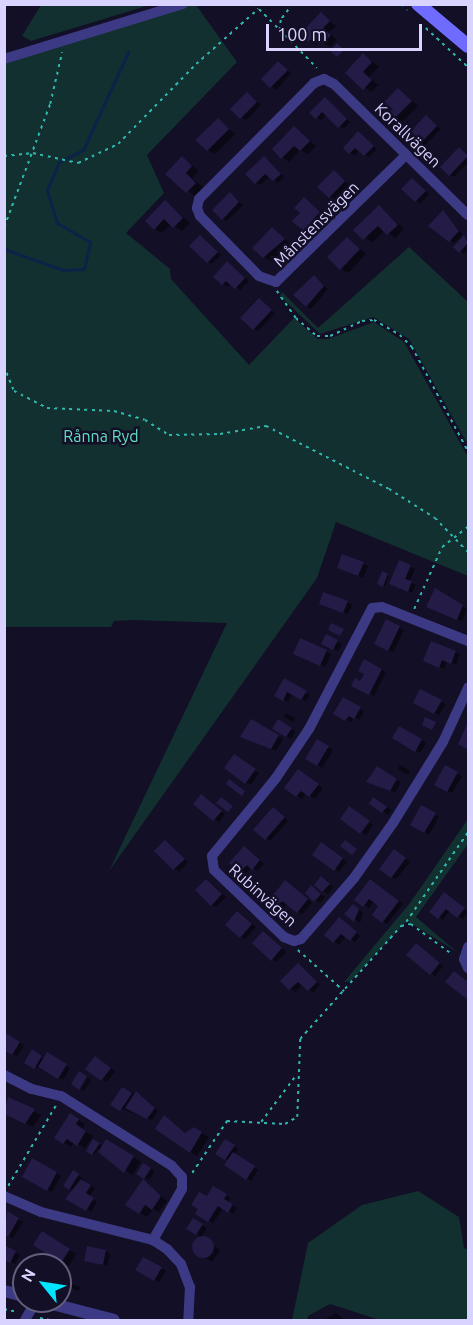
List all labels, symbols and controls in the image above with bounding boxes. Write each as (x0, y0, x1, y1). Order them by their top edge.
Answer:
scale bar (269, 12, 425, 50)
text: 100 m (277, 24, 327, 44)
street label: Korallvägen (371, 99, 445, 171)
street label: Månstensvägen (269, 177, 363, 271)
park label: Rånna Ryd (63, 426, 139, 446)
street label: Rubinvägen (225, 860, 301, 930)
north arrow (12, 1253, 72, 1313)
text: N (17, 1265, 39, 1285)

